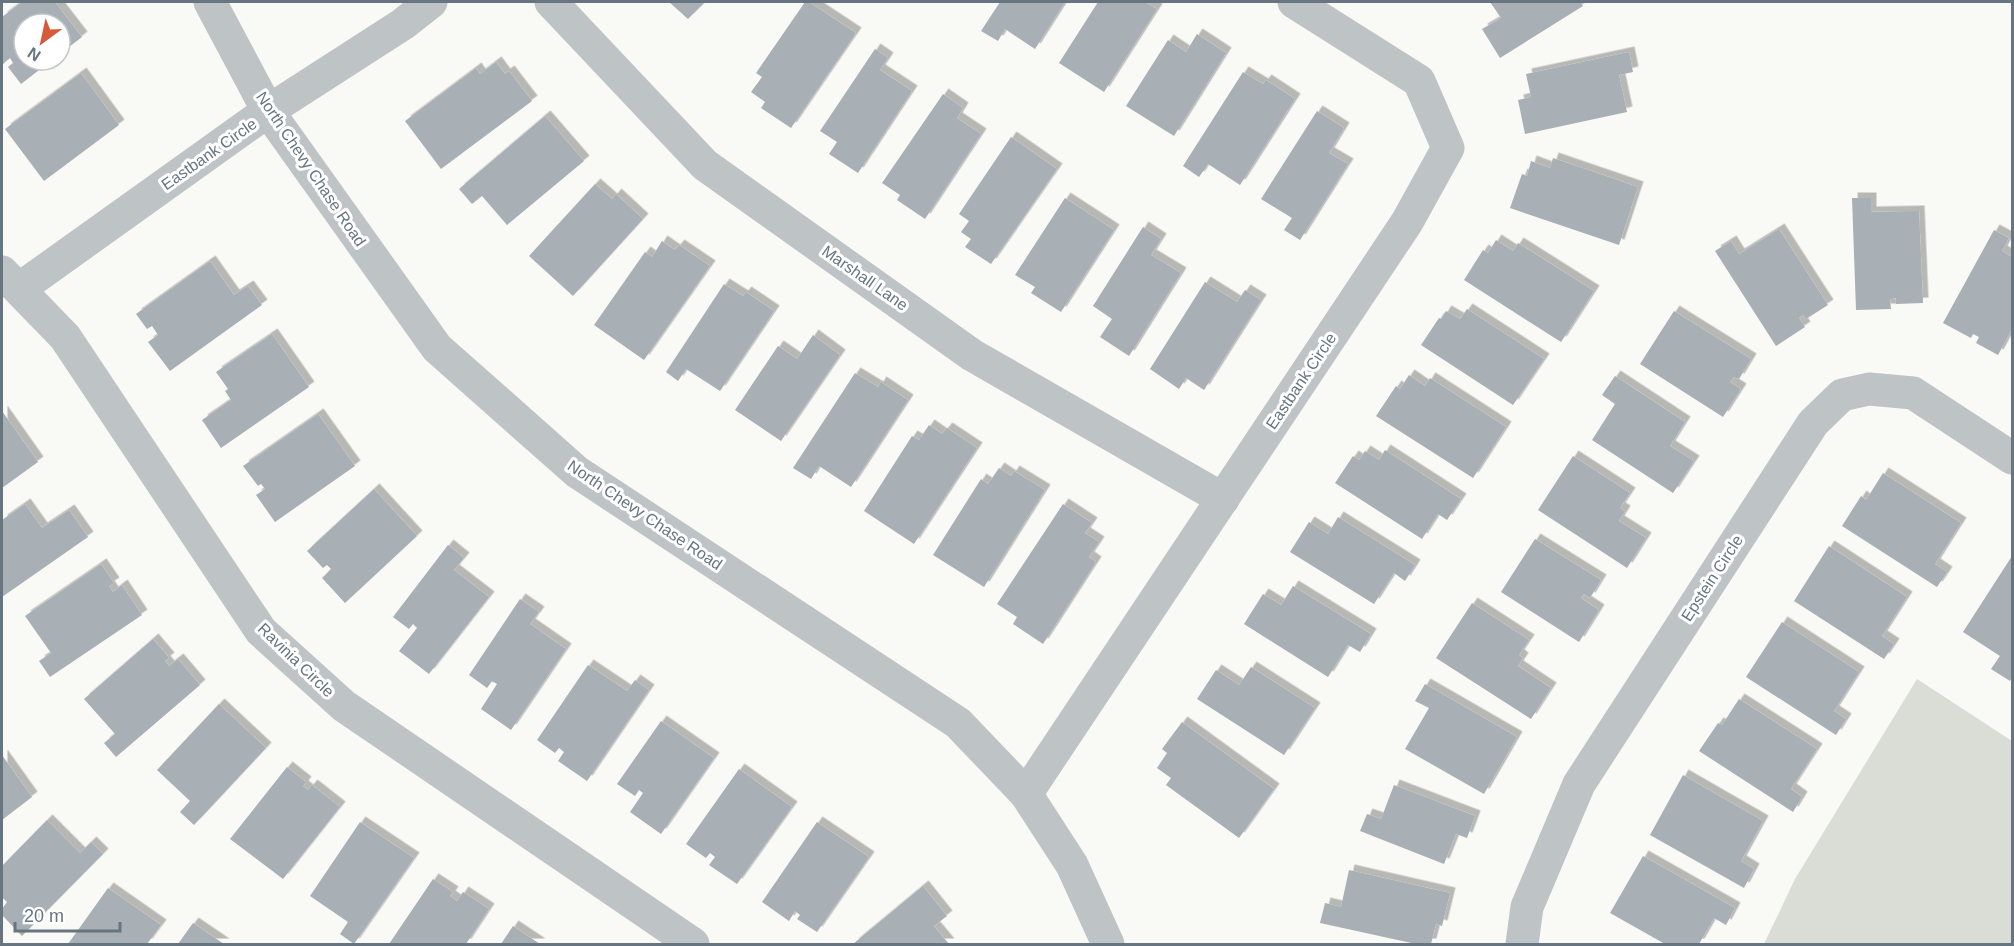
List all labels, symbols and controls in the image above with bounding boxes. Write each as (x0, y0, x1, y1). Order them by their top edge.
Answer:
north arrow (12, 12, 72, 72)
text: N (25, 44, 44, 64)
street label: North Chevy Chase Road (253, 89, 369, 249)
street label: Eastbank Circle (158, 115, 260, 193)
street label: Marshall Lane (819, 242, 911, 314)
street label: Eastbank Circle (1263, 330, 1339, 432)
street label: North Chevy Chase Road (565, 457, 725, 573)
street label: Epstein Circle (1678, 532, 1746, 624)
street label: Ravinia Circle (255, 620, 337, 700)
scale bar (15, 895, 120, 933)
text: 20 m (24, 906, 64, 926)

